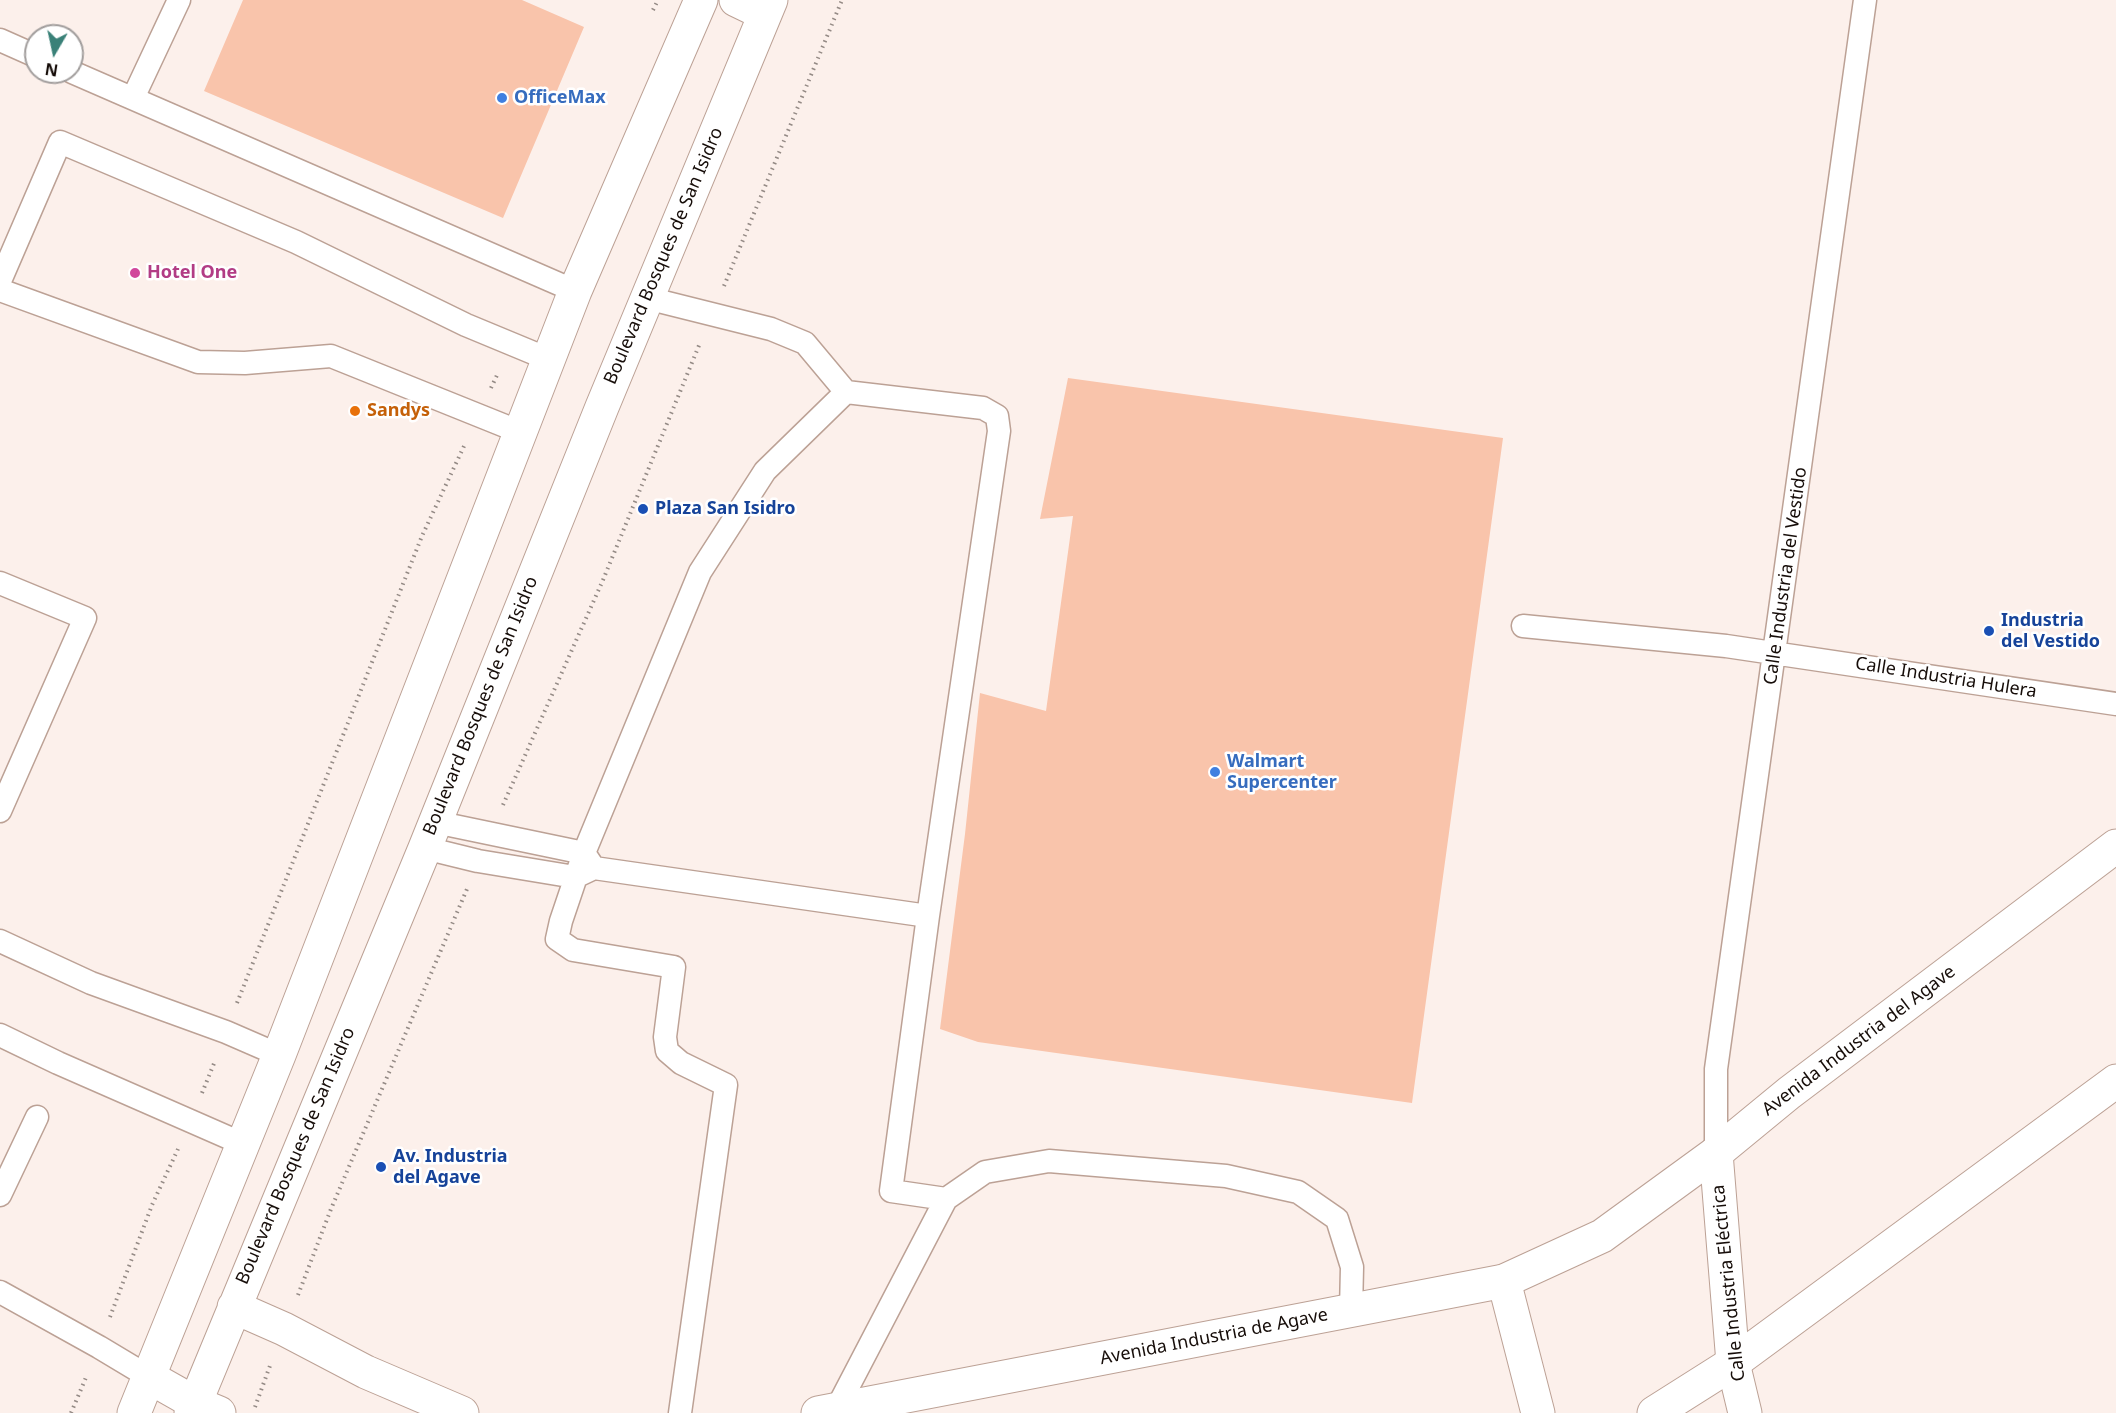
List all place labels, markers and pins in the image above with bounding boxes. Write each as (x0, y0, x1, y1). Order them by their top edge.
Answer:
place label: OfficeMax (514, 87, 606, 109)
marker: OfficeMax (495, 91, 509, 105)
place label: Hotel One (147, 262, 237, 284)
marker: Hotel One (128, 266, 142, 280)
place label: Sandys (367, 400, 430, 422)
marker: Sandys (348, 404, 362, 418)
place label: Plaza San Isidro (655, 498, 795, 520)
marker: Plaza San Isidro (636, 502, 650, 516)
place label: Industria del Vestido (2001, 610, 2100, 652)
marker: Industria del Vestido (1982, 624, 1996, 638)
place label: Walmart Supercenter (1227, 751, 1337, 794)
marker: Walmart Supercenter (1208, 765, 1222, 779)
place label: Av. Industria del Agave (393, 1146, 508, 1188)
marker: Av. Industria del Agave (374, 1160, 388, 1174)

